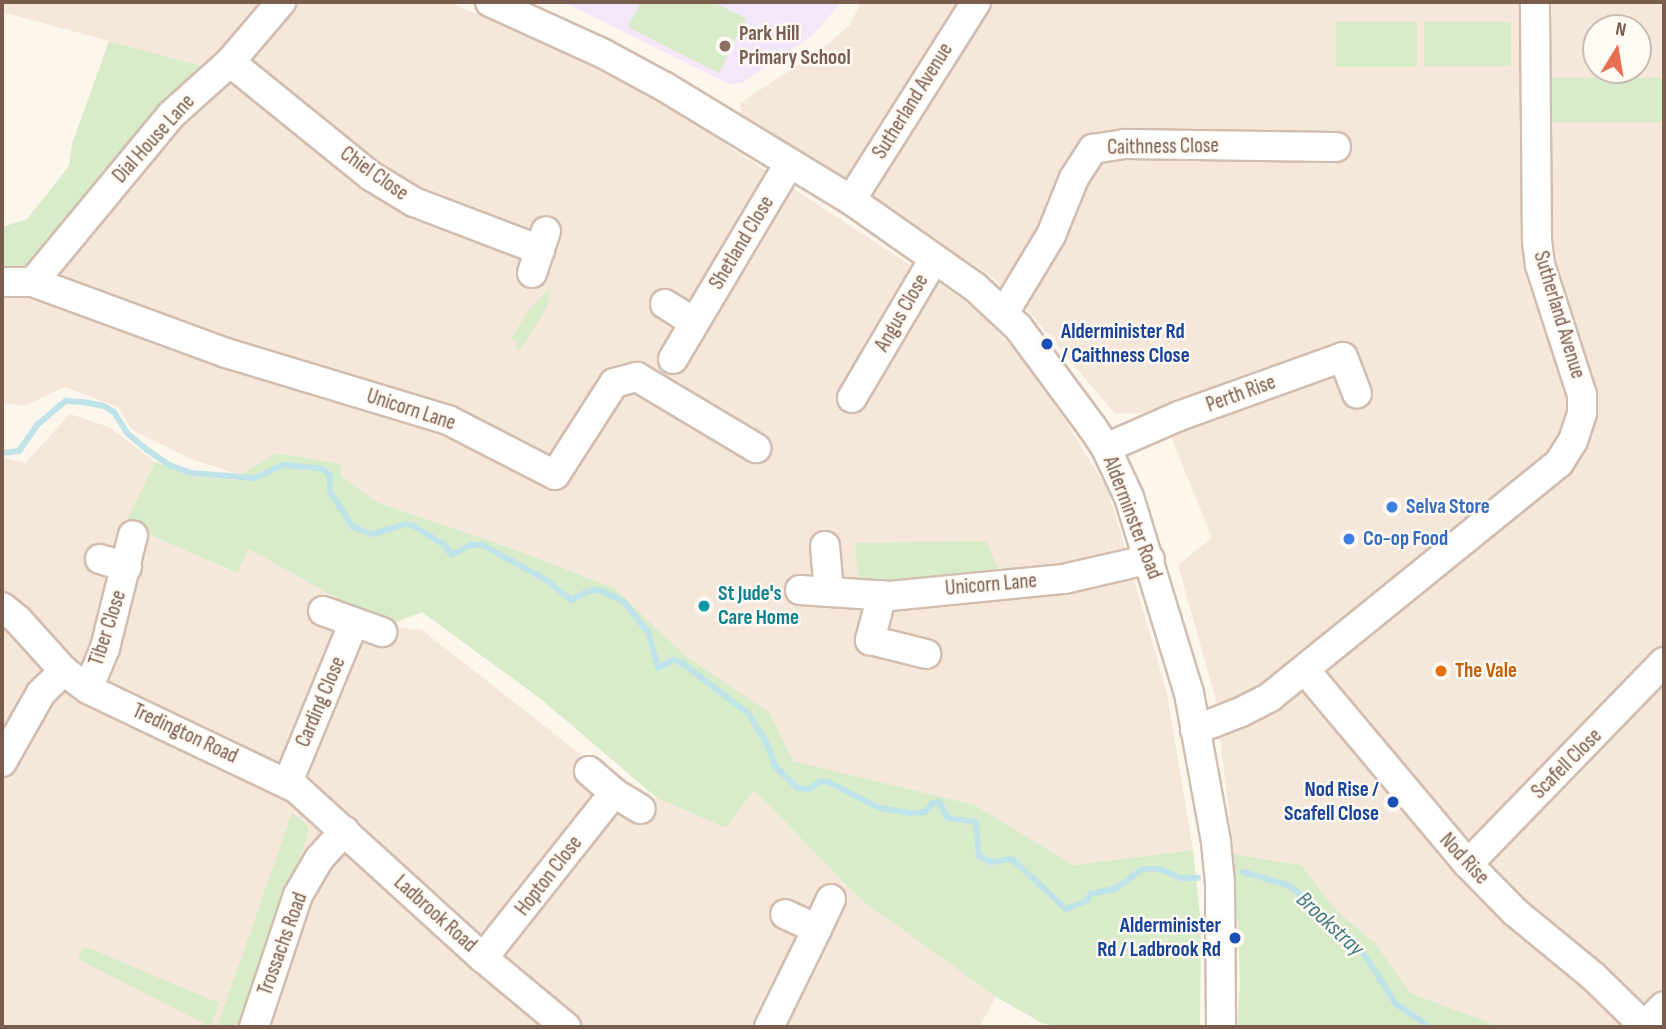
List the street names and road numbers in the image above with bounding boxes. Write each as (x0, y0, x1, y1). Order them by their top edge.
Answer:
street label: Sutherland Avenue (867, 38, 959, 164)
street label: Dial House Lane (108, 90, 200, 188)
street label: Caithness Close (1107, 133, 1219, 161)
street label: Chiel Close (335, 141, 413, 207)
street label: Shetland Close (704, 192, 780, 294)
street label: Sutherland Avenue (1528, 248, 1590, 382)
street label: Angus Close (870, 270, 934, 356)
street label: Perth Rise (1203, 370, 1279, 418)
street label: Unicorn Lane (363, 384, 459, 436)
street label: Alderminster Road (1097, 453, 1167, 583)
street label: Unicorn Lane (944, 568, 1038, 602)
street label: Tiber Close (84, 587, 132, 669)
street label: Carding Close (291, 653, 351, 751)
street label: Tredington Road (128, 699, 242, 769)
street label: Scafell Close (1527, 724, 1607, 804)
street label: Nod Rise (1434, 828, 1494, 890)
street label: Hopton Close (510, 831, 588, 921)
street label: Ladbrook Road (388, 870, 482, 958)
street label: Trossachs Road (253, 889, 313, 999)

